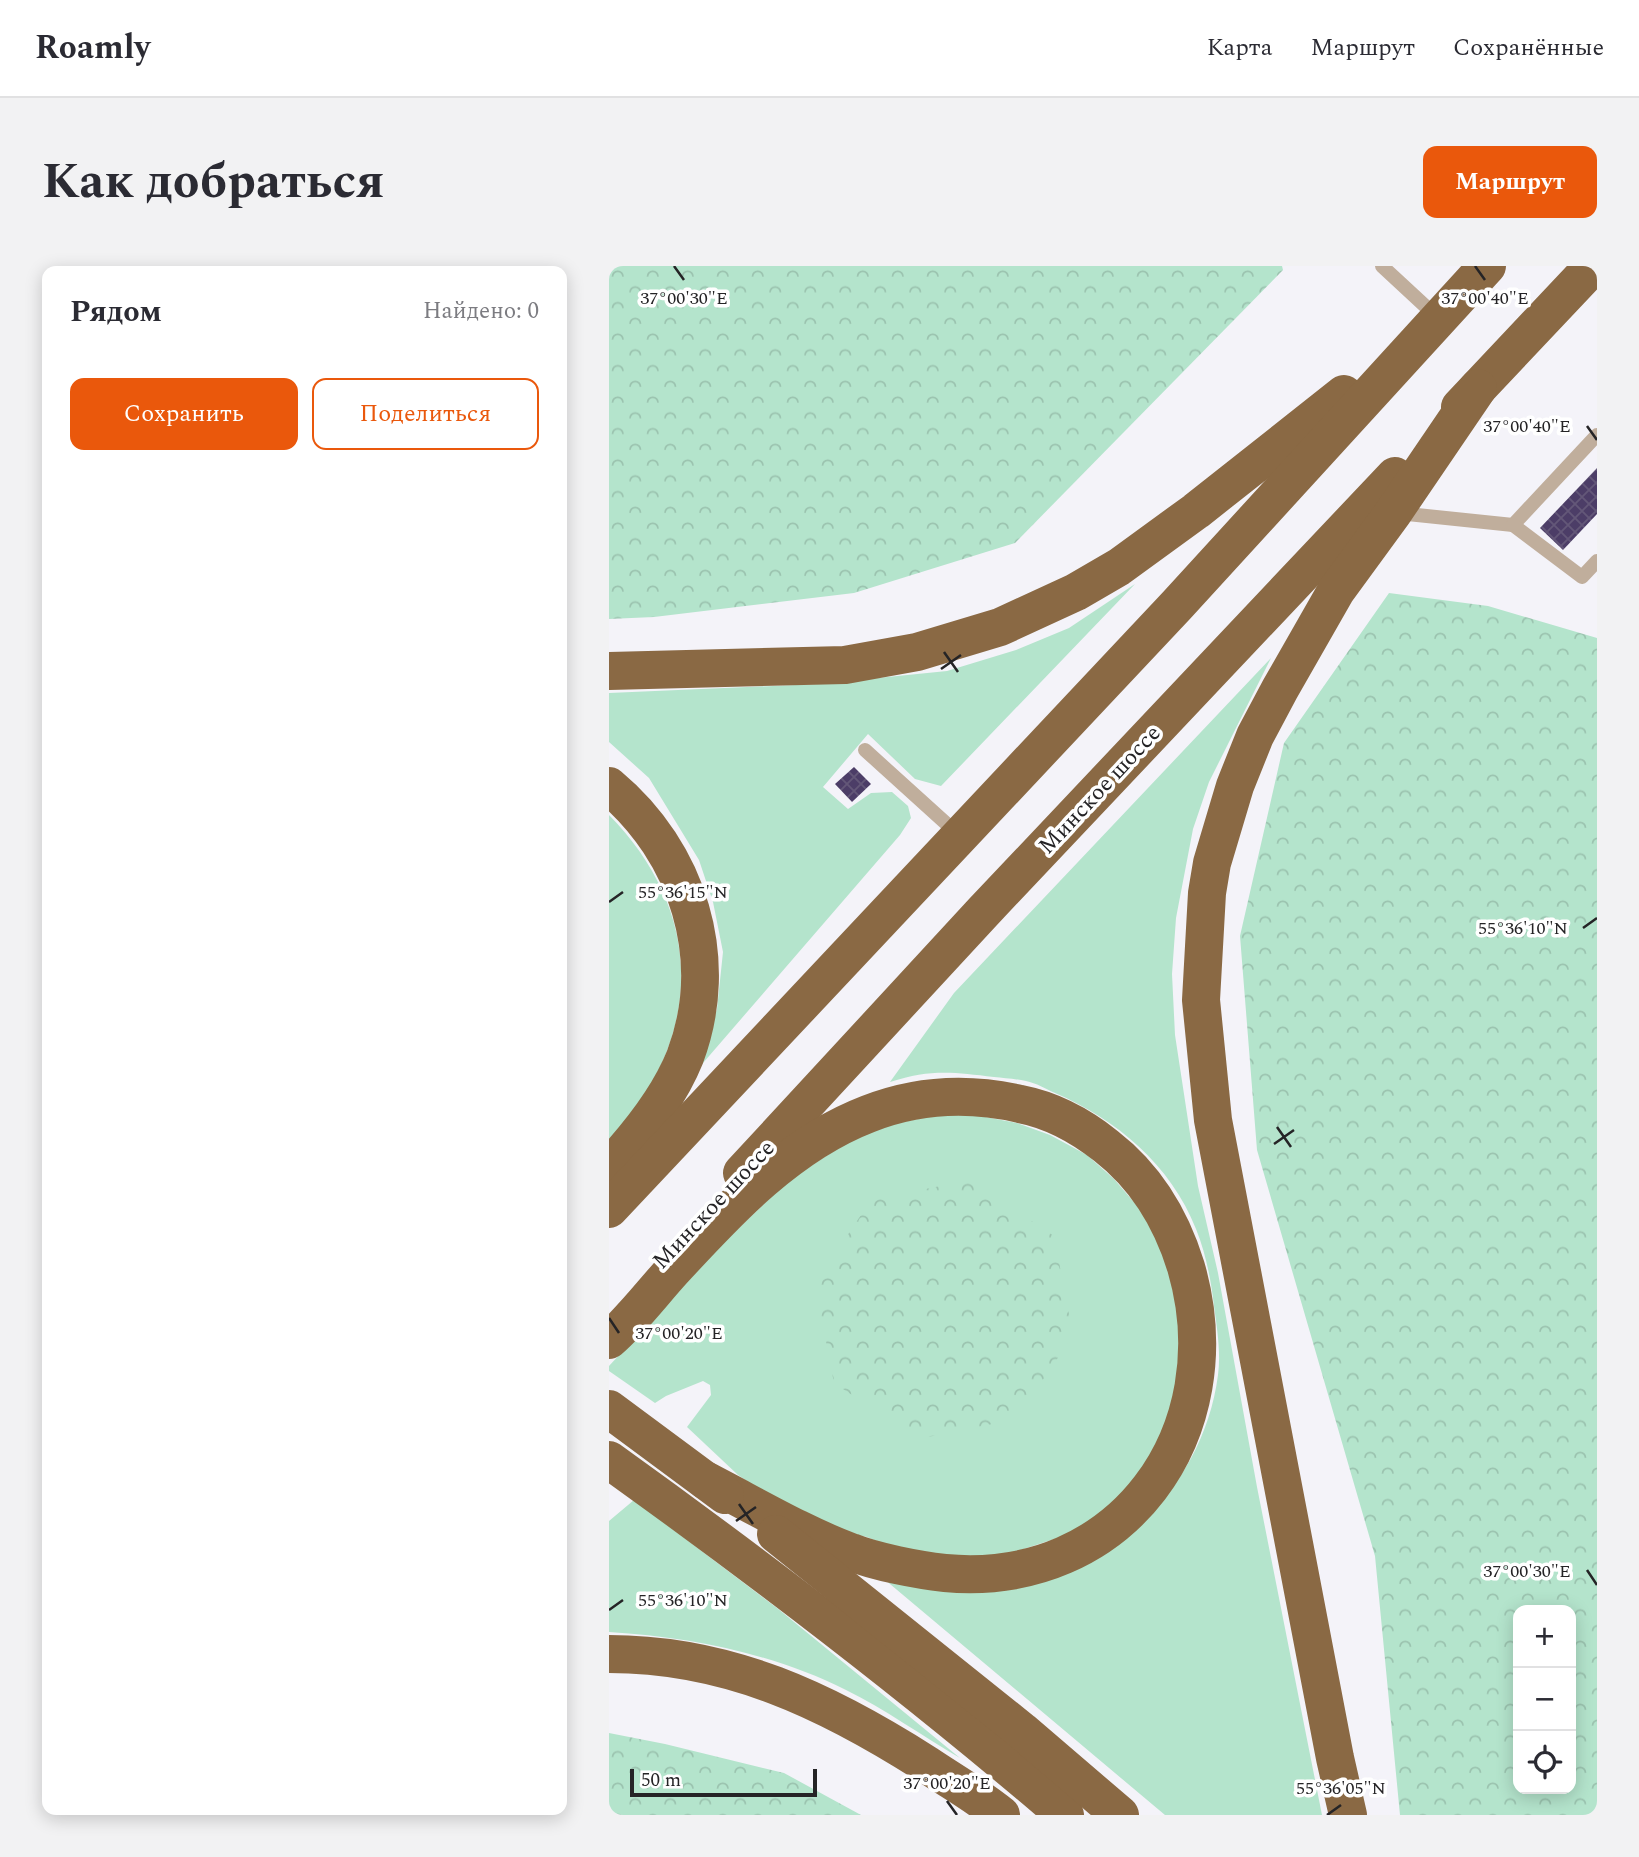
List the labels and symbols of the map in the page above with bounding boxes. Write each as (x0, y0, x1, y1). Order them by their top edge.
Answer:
text: 37°00'30"E (640, 285, 728, 312)
text: 37°00'40"E (1441, 285, 1529, 312)
text: 37°00'40"E (1483, 413, 1571, 440)
street label: Минское шоссе (1031, 717, 1170, 863)
text: 55°36'15"N (638, 879, 728, 906)
text: 55°36'10"N (1478, 915, 1568, 942)
street label: Минское шоссе (645, 1132, 784, 1278)
text: 37°00'20"E (635, 1320, 723, 1347)
text: 37°00'30"E (1483, 1558, 1571, 1585)
text: 55°36'10"N (638, 1587, 728, 1614)
scale bar (630, 1766, 817, 1798)
text: 37°00'20"E (903, 1770, 991, 1797)
text: 55°36'05"N (1296, 1775, 1386, 1802)

